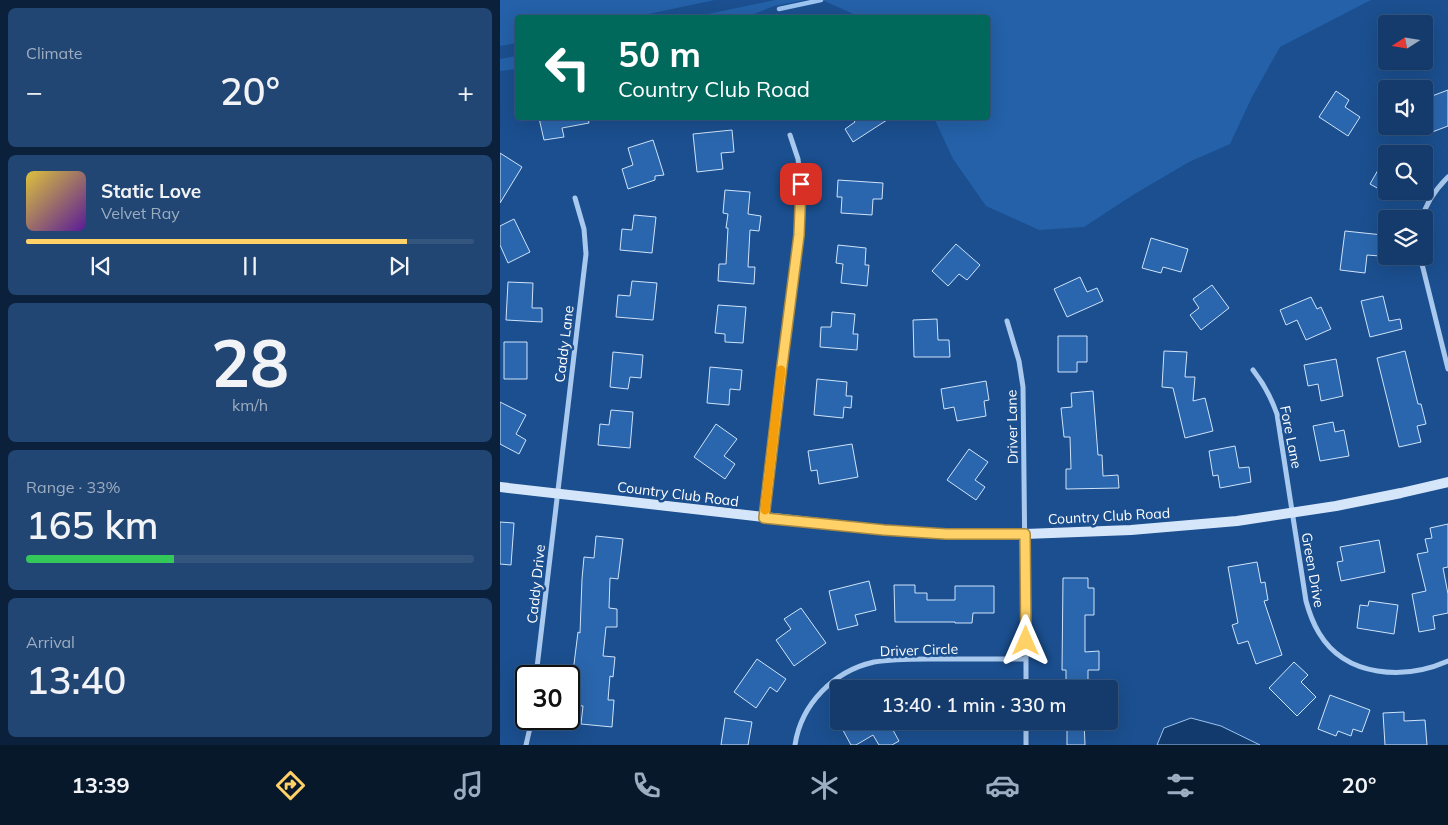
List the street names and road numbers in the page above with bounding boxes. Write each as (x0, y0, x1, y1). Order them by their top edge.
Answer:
street label: Caddy Lane (550, 304, 578, 384)
street label: Driver Lane (1002, 390, 1022, 464)
street label: Fore Lane (1276, 404, 1306, 470)
street label: Country Club Road (616, 478, 740, 510)
street label: Country Club Road (1048, 504, 1170, 528)
street label: Green Drive (1298, 531, 1328, 609)
street label: Caddy Drive (523, 544, 549, 624)
street label: Driver Circle (880, 640, 958, 660)

